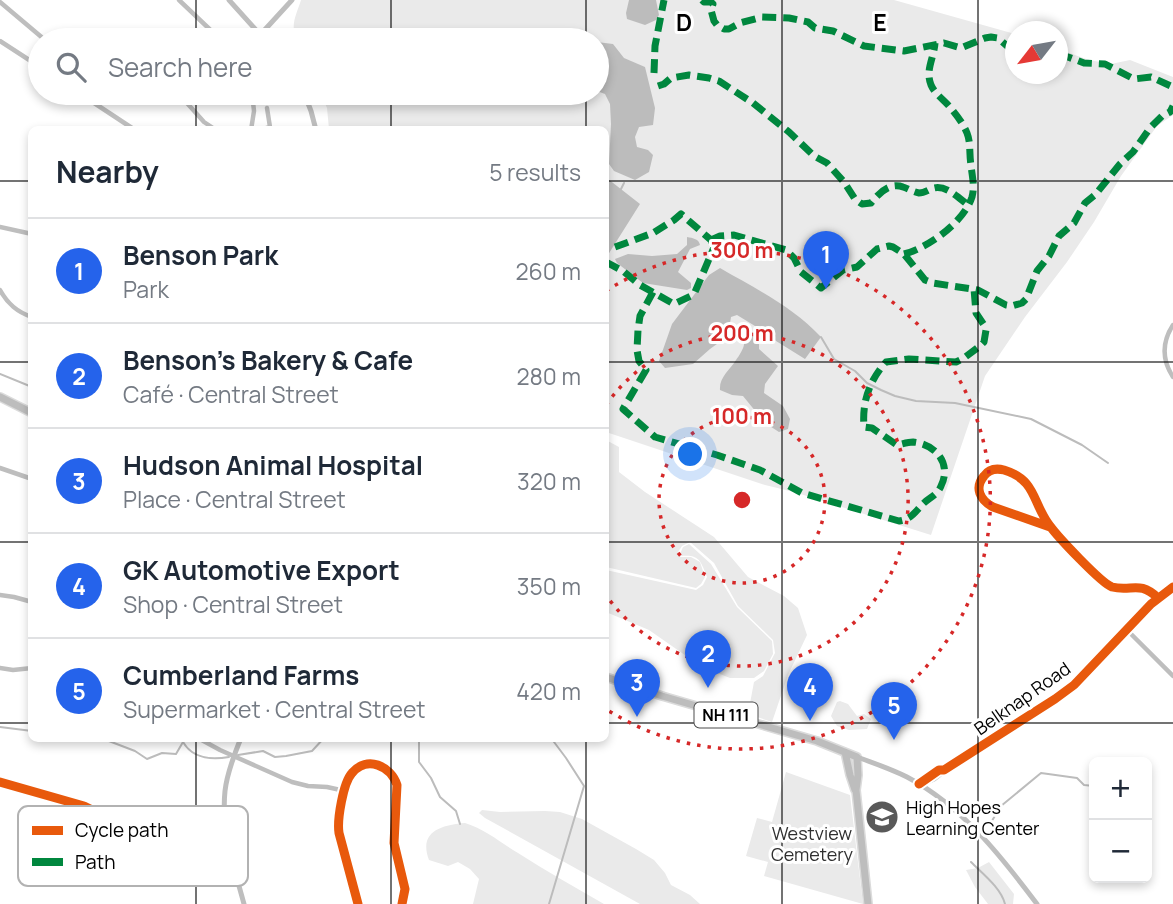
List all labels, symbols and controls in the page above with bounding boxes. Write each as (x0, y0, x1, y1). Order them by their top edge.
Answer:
text: D (676, 6, 692, 38)
text: E (873, 6, 887, 38)
north arrow (1005, 21, 1068, 84)
search box (28, 28, 609, 105)
icon: search (52, 48, 90, 86)
text: Search here (108, 49, 253, 85)
text: Nearby (56, 151, 159, 192)
text: 5 results (489, 156, 581, 188)
pin: 1 (803, 231, 849, 289)
text: 300 m (711, 236, 773, 264)
text: Benson Park (123, 237, 278, 273)
text: 1 (74, 255, 84, 287)
text: 260 m (515, 255, 581, 287)
text: Park (123, 273, 169, 305)
text: 200 m (710, 319, 774, 347)
text: Benson's Bakery & Cafe (123, 342, 413, 378)
text: 2 (72, 360, 86, 392)
text: 280 m (516, 360, 581, 392)
text: Café · Central Street (123, 378, 339, 410)
text: 100 m (712, 402, 772, 430)
your location (673, 437, 707, 471)
text: Hudson Animal Hospital (123, 447, 423, 483)
text: 3 (72, 465, 86, 497)
text: 320 m (517, 465, 581, 497)
text: Place · Central Street (123, 483, 346, 515)
centre of rings (730, 488, 754, 512)
text: GK Automotive Export (123, 552, 400, 588)
text: 4 (72, 570, 86, 602)
text: 350 m (517, 570, 581, 602)
text: Shop · Central Street (123, 588, 343, 620)
pin: 2 (685, 630, 731, 688)
street label: Belknap Road (969, 656, 1075, 740)
text: Cumberland Farms (123, 657, 359, 693)
pin: 3 (614, 659, 660, 717)
pin: 4 (787, 663, 833, 721)
text: 5 (72, 675, 86, 707)
text: 420 m (516, 675, 581, 707)
pin: 5 (871, 682, 917, 740)
text: Supermarket · Central Street (123, 693, 426, 725)
road number: NH 111 (694, 702, 758, 728)
map controls (1089, 757, 1152, 883)
button: + (1089, 757, 1152, 820)
place label: High Hopes Learning Center (906, 795, 1040, 840)
school or university icon: High Hopes Learning Center (863, 798, 901, 836)
legend (18, 806, 248, 886)
text: Cycle path (75, 817, 169, 843)
button: − (1089, 820, 1152, 883)
park label: Westview Cemetery (771, 821, 854, 866)
text: Path (75, 849, 115, 875)

